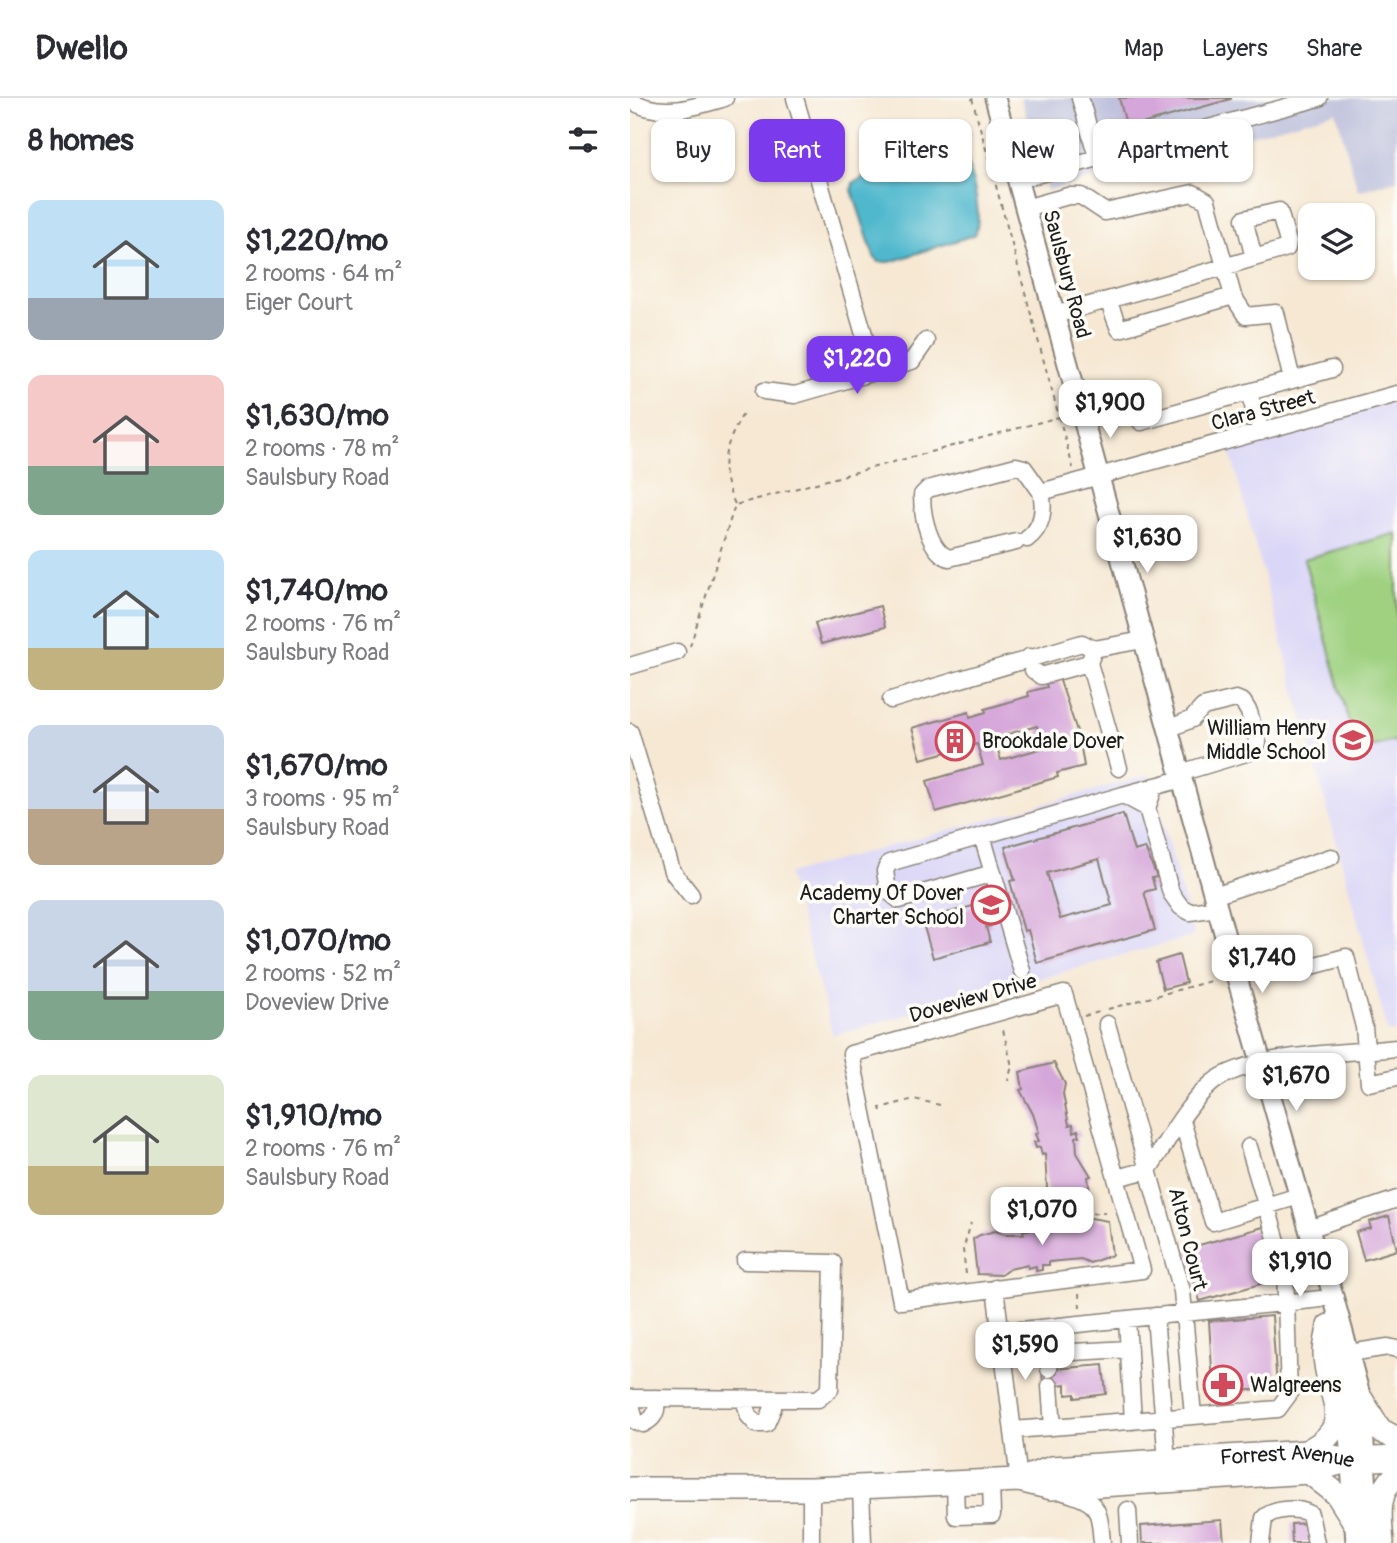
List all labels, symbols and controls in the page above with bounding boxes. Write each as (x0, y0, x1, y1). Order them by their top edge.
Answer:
text: Dwello (35, 28, 128, 69)
text: Map (1124, 34, 1164, 63)
text: Layers (1202, 34, 1268, 63)
text: Share (1306, 34, 1362, 63)
chip: Buy (651, 119, 735, 182)
chip: Rent (749, 119, 845, 182)
chip: Filters (859, 119, 972, 182)
chip: New (986, 119, 1079, 182)
chip: Apartment (1093, 119, 1253, 182)
icon: filters (564, 121, 602, 159)
text: 8 homes (28, 122, 134, 159)
map controls (1298, 203, 1375, 280)
button: layers (1298, 203, 1375, 280)
street label: Saulsbury Road (1036, 207, 1097, 341)
text: $1,220/mo (245, 222, 388, 259)
icon: home (84, 228, 168, 312)
text: 2 rooms · 64 m² (245, 259, 402, 288)
text: Eiger Court (245, 288, 353, 317)
pin: $1,220 (800, 336, 914, 396)
text: $1,220 (823, 344, 891, 373)
pin: $1,900 (1053, 380, 1167, 440)
street label: Clara Street (1208, 384, 1319, 437)
text: $1,900 (1075, 388, 1145, 417)
text: $1,630/mo (245, 397, 389, 434)
icon: home (84, 403, 168, 487)
text: 2 rooms · 78 m² (245, 434, 399, 463)
text: Saulsbury Road (245, 463, 390, 492)
pin: $1,630 (1090, 516, 1204, 575)
text: $1,630 (1112, 523, 1182, 552)
text: $1,740/mo (245, 572, 388, 609)
icon: home (84, 578, 168, 662)
text: 2 rooms · 76 m² (245, 609, 401, 638)
text: Saulsbury Road (245, 638, 390, 667)
place label: William Henry Middle School (1206, 715, 1326, 766)
school or university icon: William Henry Middle School (1332, 719, 1374, 761)
building icon: Brookdale Dover (934, 720, 976, 762)
place label: Brookdale Dover (982, 728, 1124, 755)
text: $1,670/mo (245, 747, 388, 784)
icon: home (84, 753, 168, 837)
text: 3 rooms · 95 m² (245, 784, 400, 813)
text: Saulsbury Road (245, 813, 390, 842)
place label: Academy Of Dover Charter School (799, 880, 964, 931)
school or university icon: Academy Of Dover Charter School (970, 884, 1012, 926)
text: $1,070/mo (245, 922, 391, 959)
icon: home (84, 928, 168, 1012)
pin: $1,740 (1205, 936, 1319, 995)
text: $1,740 (1228, 943, 1296, 972)
text: 2 rooms · 52 m² (245, 959, 401, 988)
street label: Doveview Drive (906, 967, 1041, 1030)
text: Doveview Drive (245, 988, 389, 1017)
pin: $1,670 (1239, 1054, 1353, 1113)
text: $1,670 (1262, 1061, 1330, 1090)
text: $1,910/mo (245, 1097, 382, 1134)
icon: home (84, 1103, 168, 1187)
text: 2 rooms · 76 m² (245, 1134, 401, 1163)
text: Saulsbury Road (245, 1163, 390, 1192)
street label: Alton Court (1162, 1185, 1213, 1294)
pin: $1,070 (985, 1188, 1099, 1247)
text: $1,070 (1007, 1195, 1077, 1224)
pin: $1,910 (1243, 1240, 1357, 1299)
text: $1,910 (1268, 1247, 1332, 1276)
pin: $1,590 (968, 1322, 1082, 1382)
text: $1,590 (991, 1330, 1059, 1359)
pharmacy icon: Walgreens (1202, 1364, 1244, 1406)
place label: Walgreens (1250, 1372, 1342, 1399)
street label: Forrest Avenue (1219, 1438, 1357, 1475)

